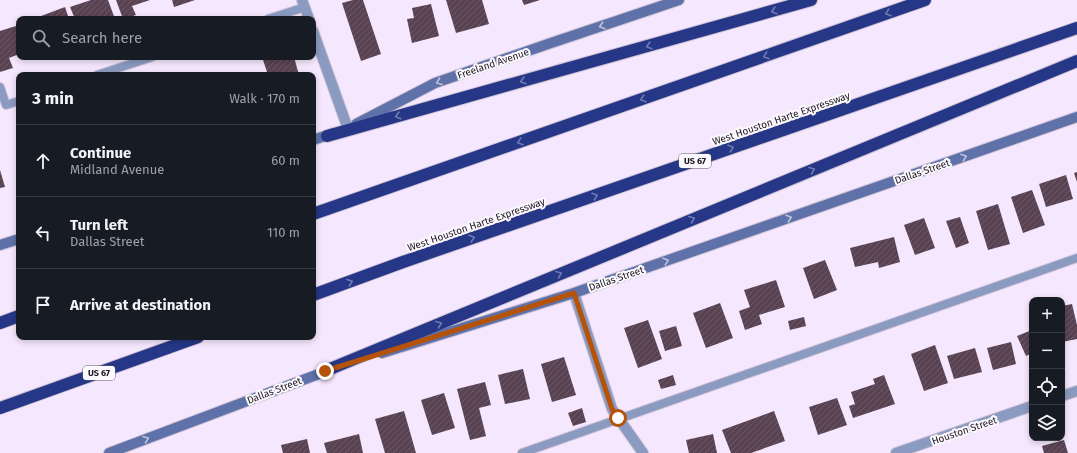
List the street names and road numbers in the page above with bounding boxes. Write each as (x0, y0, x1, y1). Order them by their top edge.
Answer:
street label: Freeland Avenue (456, 46, 531, 82)
street label: West Houston Harte Expressway (711, 90, 852, 148)
road number: US 67 (679, 154, 711, 168)
street label: Dallas Street (893, 157, 952, 187)
street label: West Houston Harte Expressway (406, 196, 547, 254)
street label: Dallas Street (587, 264, 646, 294)
road number: US 67 (83, 366, 115, 380)
street label: Dallas Street (245, 375, 304, 407)
street label: Houston Street (930, 414, 999, 448)

